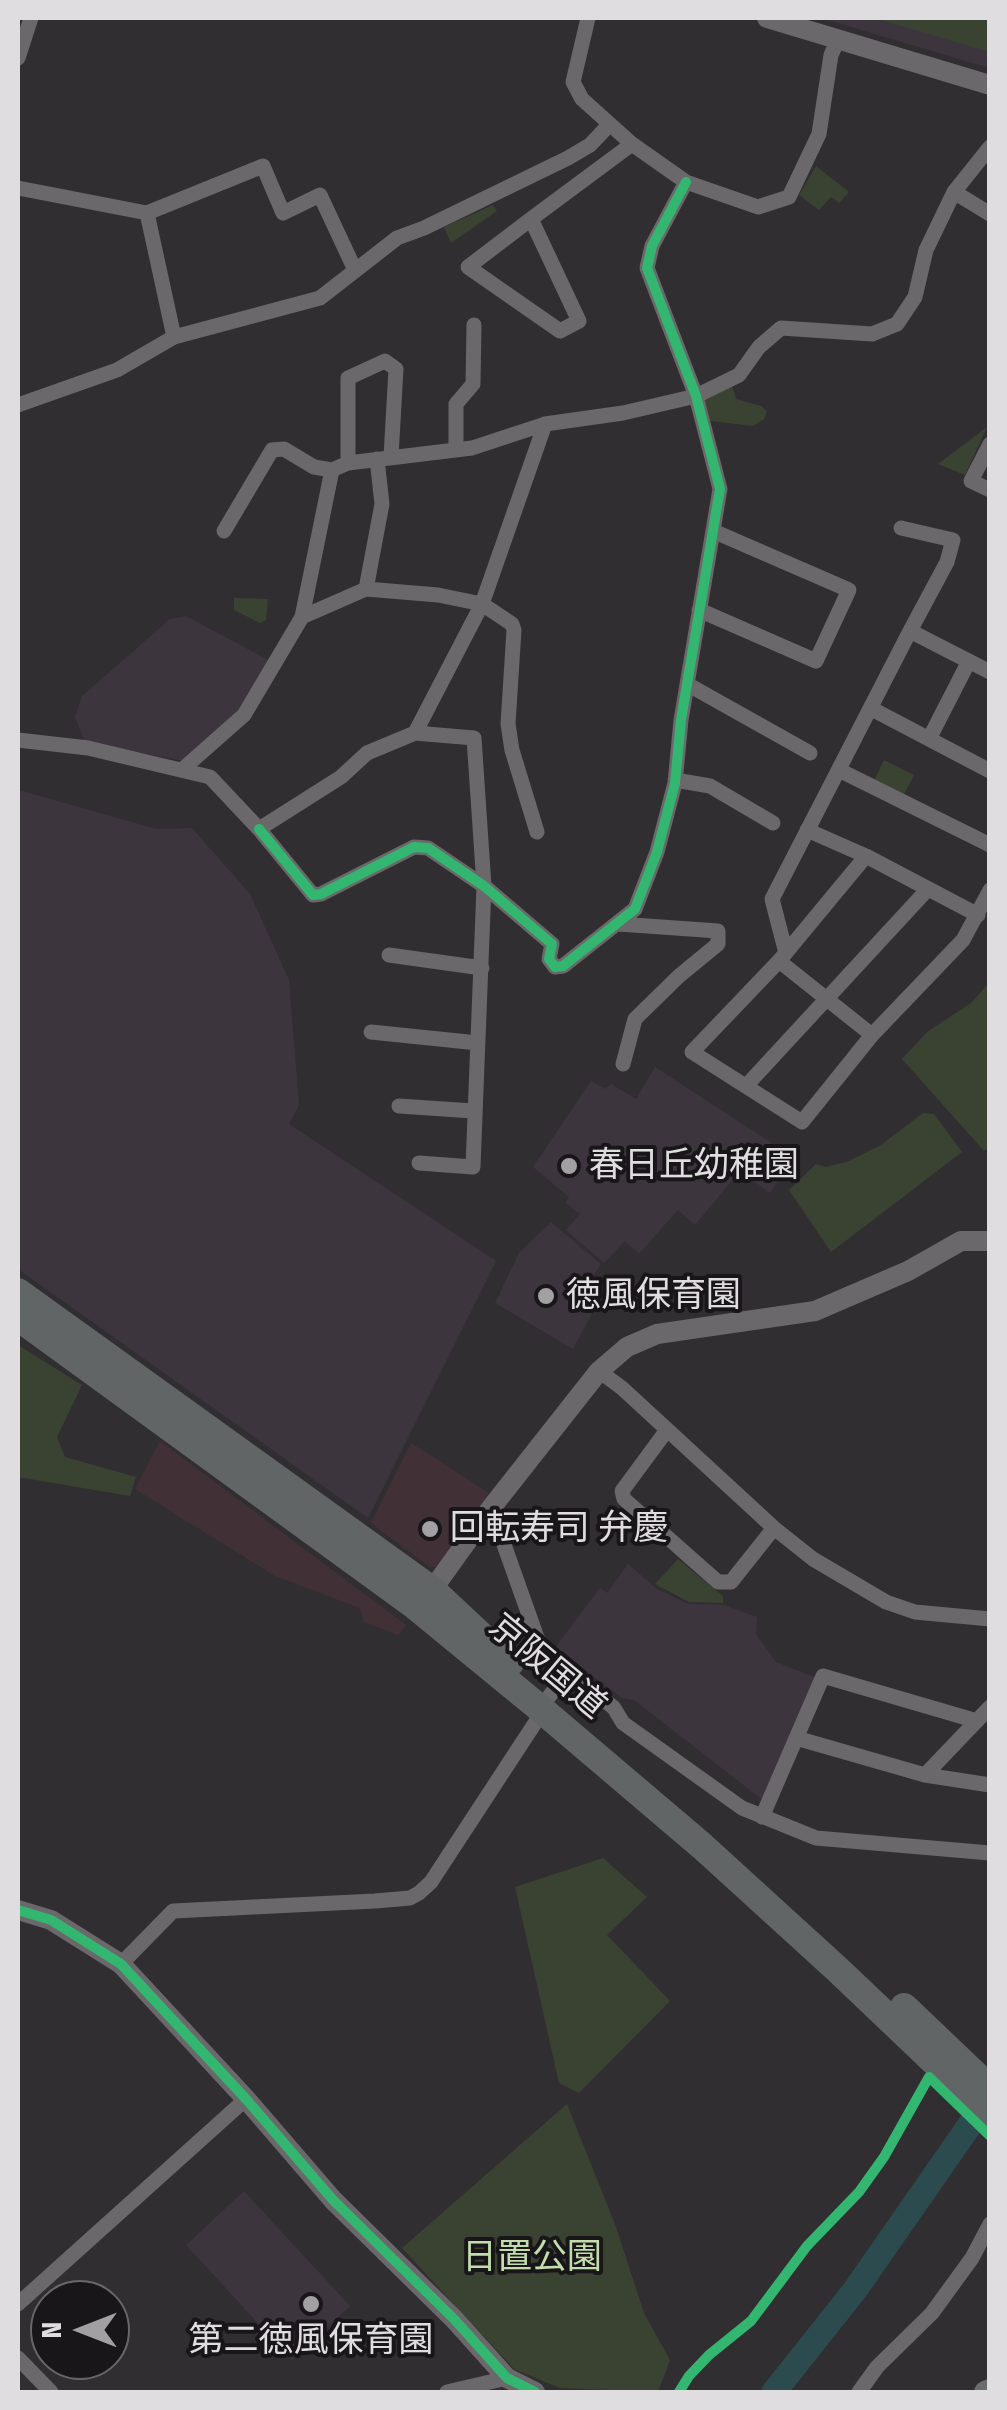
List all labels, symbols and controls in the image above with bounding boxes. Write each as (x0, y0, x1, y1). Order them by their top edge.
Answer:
place label: 春日丘幼稚園 (589, 1145, 799, 1187)
marker: 春日丘幼稚園 (558, 1155, 580, 1177)
place label: 徳風保育園 (566, 1275, 741, 1317)
marker: 徳風保育園 (535, 1285, 557, 1307)
place label: 回転寿司 弁慶 (450, 1508, 668, 1550)
marker: 回転寿司 弁慶 (419, 1518, 441, 1540)
street label: 京阪国道 (480, 1606, 614, 1728)
park label: 日置公園 (462, 2237, 602, 2279)
north arrow (30, 2280, 130, 2380)
marker: 第二徳風保育園 (300, 2293, 322, 2315)
place label: 第二徳風保育園 (189, 2320, 433, 2362)
text: N (35, 2322, 68, 2338)

